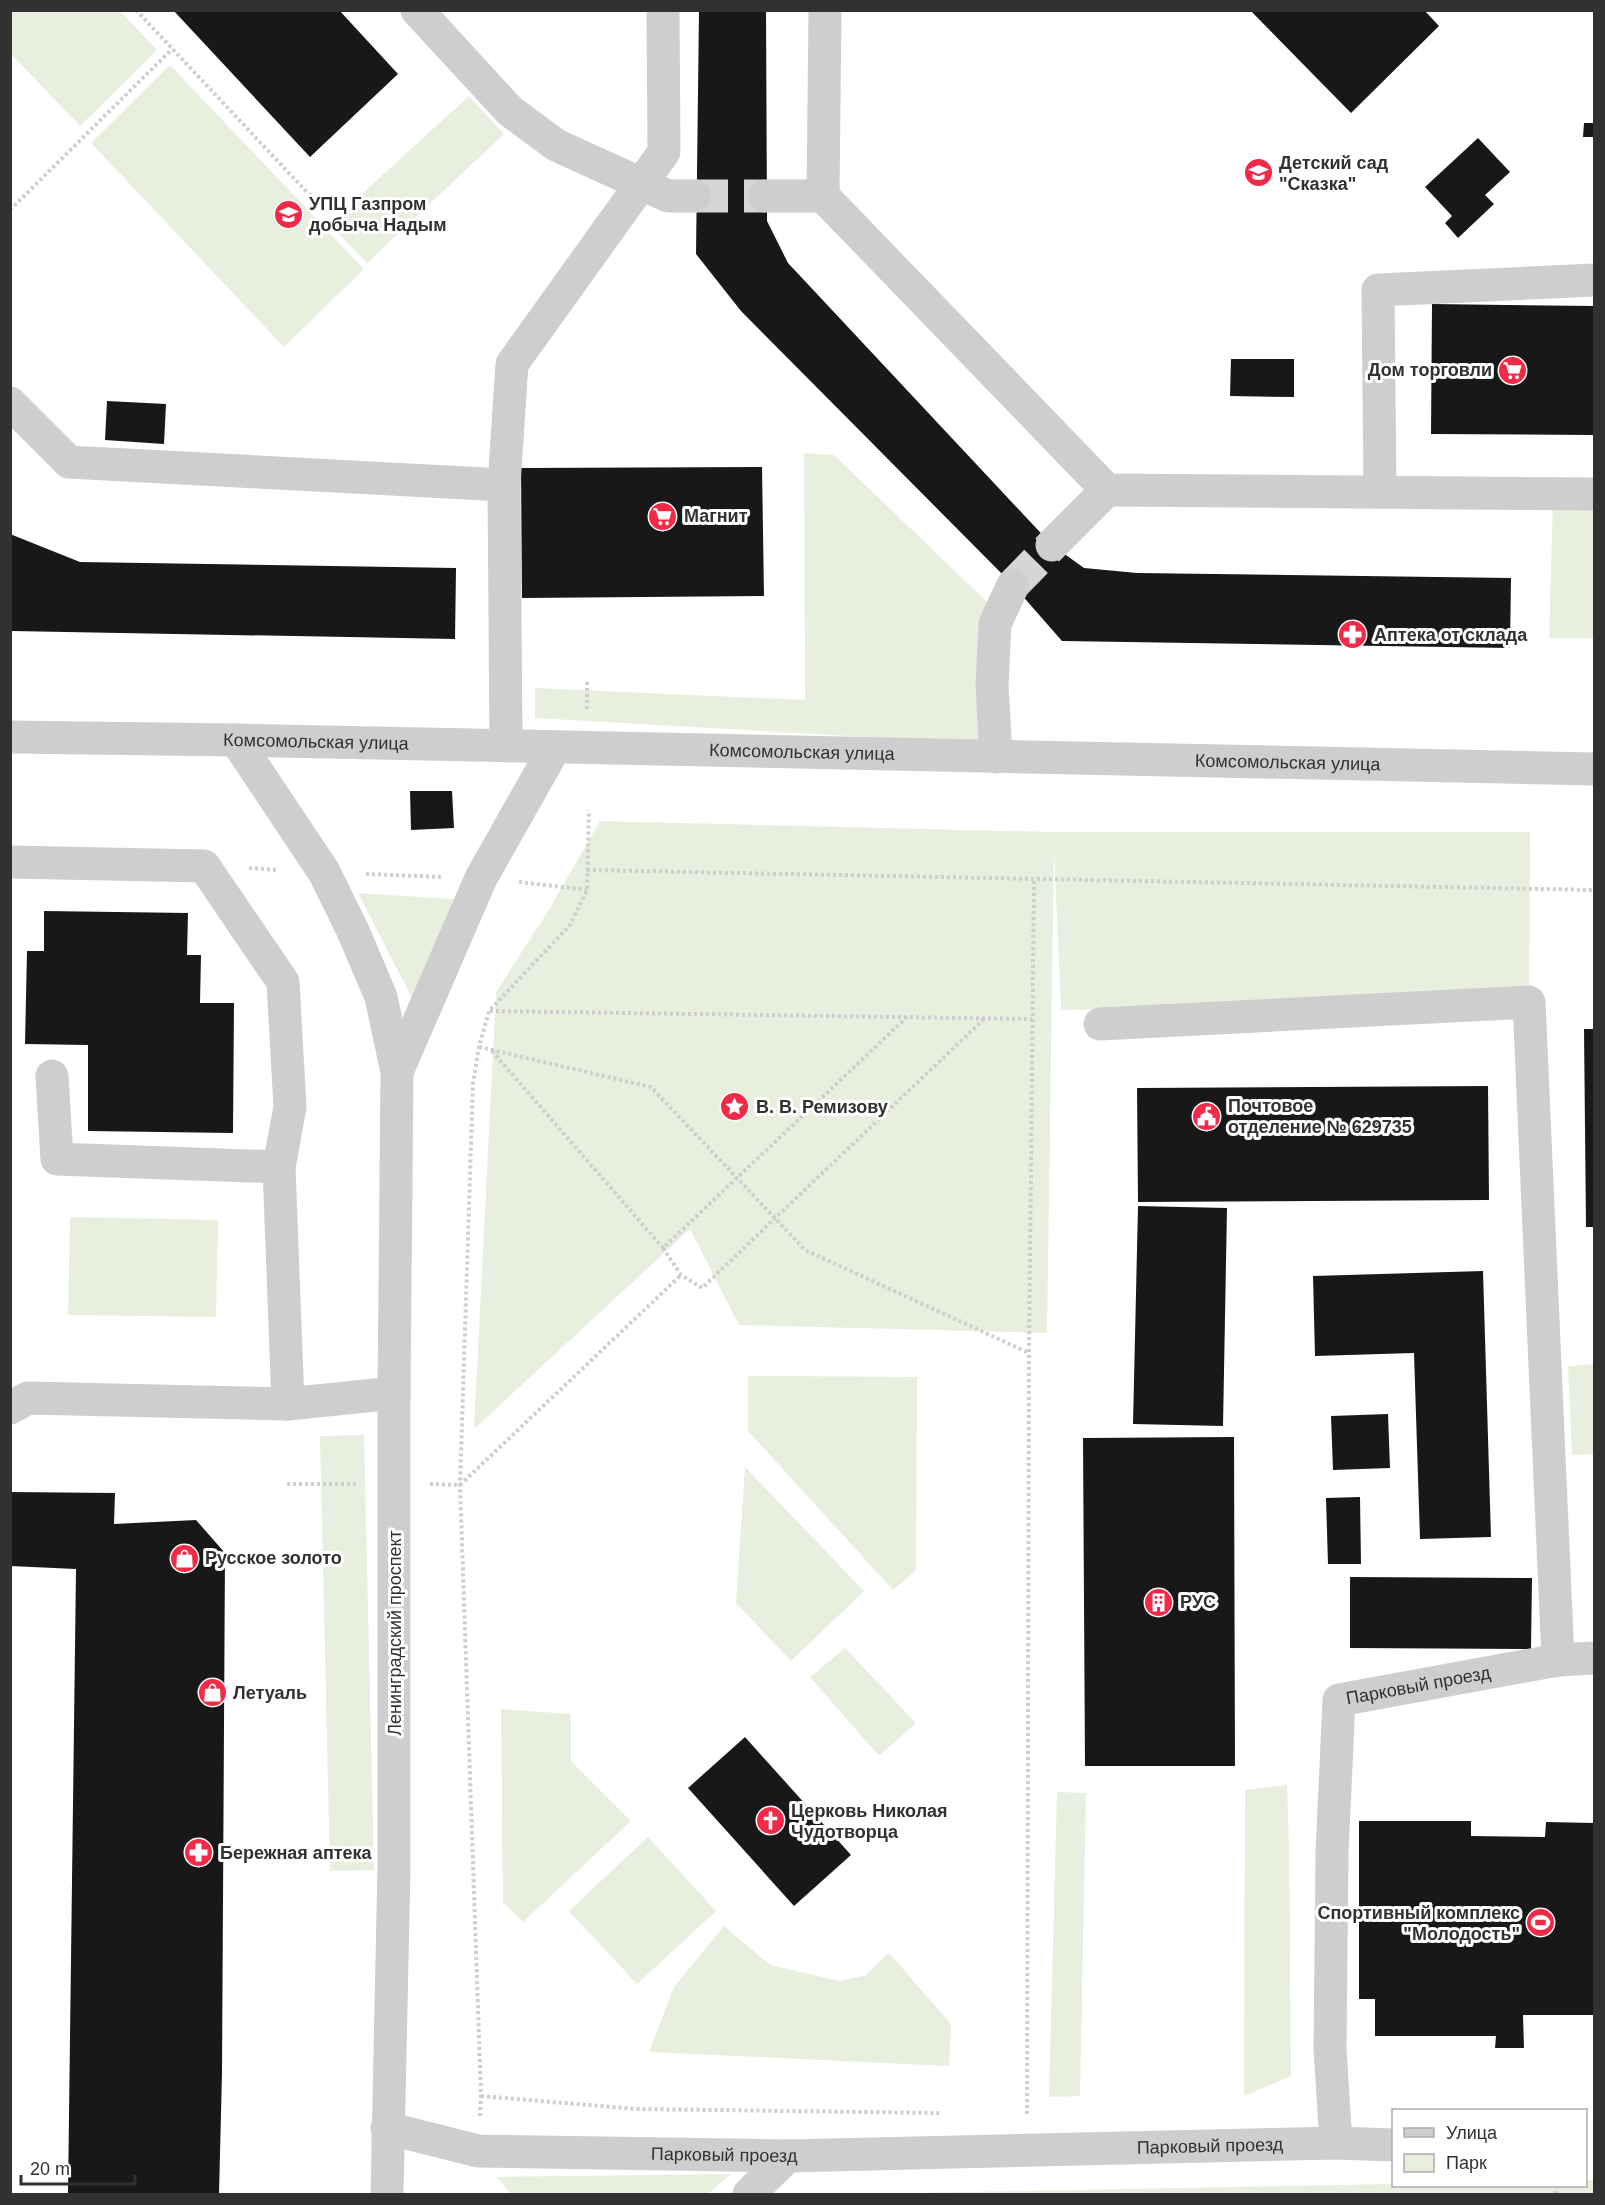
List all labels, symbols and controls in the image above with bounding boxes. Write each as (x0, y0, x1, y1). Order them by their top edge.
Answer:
place label: Детский сад "Сказка" (1279, 153, 1389, 194)
school or university icon: Детский сад "Сказка" (1242, 157, 1274, 189)
place label: УПЦ Газпром добыча Надым (309, 194, 447, 235)
school or university icon: УПЦ Газпром добыча Надым (272, 198, 304, 230)
supermarket icon: Дом торговли (1497, 354, 1529, 386)
place label: Дом торговли (1368, 360, 1492, 380)
supermarket icon: Магнит (647, 500, 679, 532)
place label: Магнит (684, 506, 748, 526)
pharmacy icon: Аптека от склада (1337, 619, 1369, 651)
place label: Аптека от склада (1374, 625, 1528, 645)
street label: Комсомольская улица (223, 730, 410, 754)
street label: Комсомольская улица (709, 740, 896, 764)
street label: Комсомольская улица (1195, 750, 1382, 774)
place icon: В. В. Ремизову (719, 1091, 751, 1123)
place label: Почтовое отделение № 629735 (1228, 1096, 1412, 1137)
place label: В. В. Ремизову (756, 1097, 888, 1117)
public building icon: Почтовое отделение № 629735 (1191, 1100, 1223, 1132)
street label: Ленинградский проспект (385, 1530, 405, 1736)
shop icon: Русское золото (168, 1542, 200, 1574)
place label: Русское золото (205, 1548, 342, 1568)
building icon: РУС (1143, 1586, 1175, 1618)
place label: РУС (1180, 1592, 1216, 1612)
street label: Парковый проезд (1344, 1662, 1493, 1709)
shop icon: Летуаль (196, 1677, 228, 1709)
place label: Летуаль (233, 1683, 307, 1703)
place label: Церковь Николая Чудотворца (791, 1801, 948, 1842)
church icon: Церковь Николая Чудотворца (754, 1805, 786, 1837)
pharmacy icon: Бережная аптека (183, 1837, 215, 1869)
place label: Бережная аптека (220, 1843, 373, 1863)
place label: Спортивный комплекс "Молодость" (1317, 1903, 1520, 1944)
sports icon: Спортивный комплекс "Молодость" (1525, 1907, 1557, 1939)
legend (1392, 2109, 1587, 2187)
text: Улица (1446, 2123, 1498, 2143)
street label: Парковый проезд (1137, 2134, 1284, 2158)
street label: Парковый проезд (651, 2144, 798, 2166)
scale bar (21, 2148, 135, 2186)
text: Парк (1446, 2153, 1487, 2173)
text: 20 m (30, 2159, 70, 2179)

